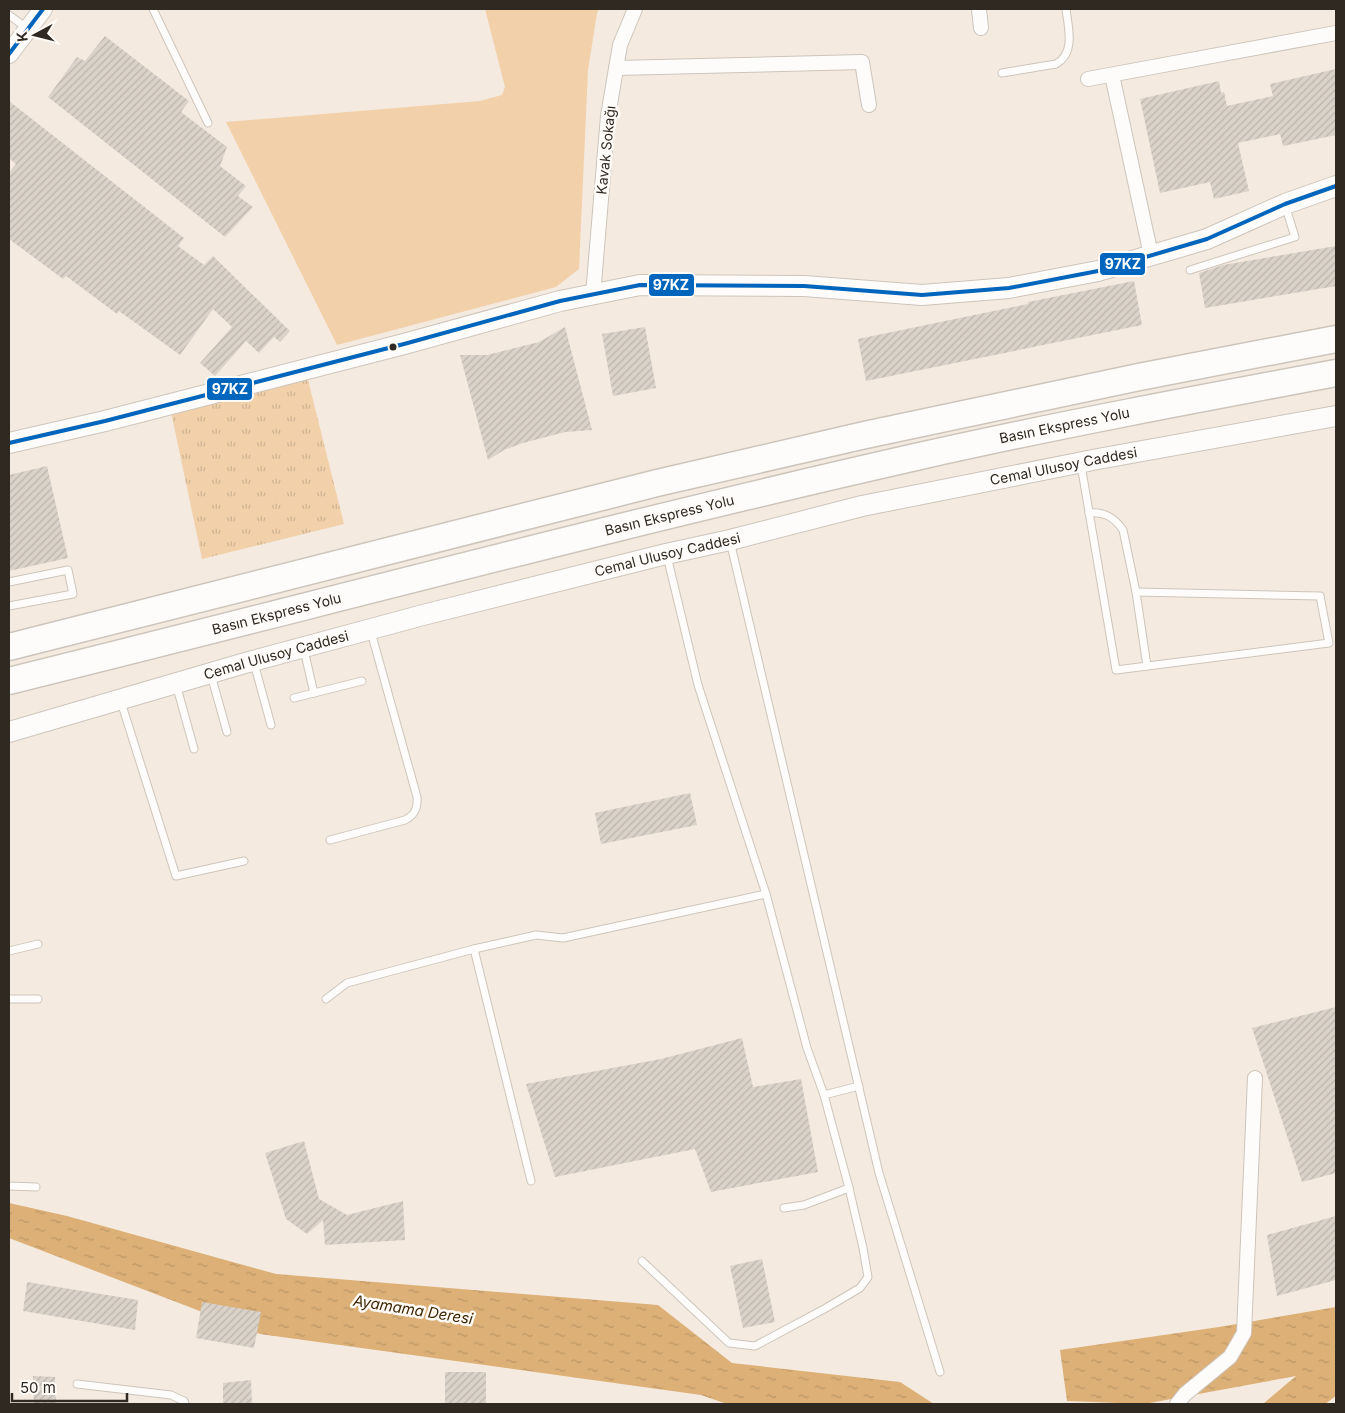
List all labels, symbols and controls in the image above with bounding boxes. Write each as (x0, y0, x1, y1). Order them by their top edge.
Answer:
north arrow (10, 10, 60, 60)
text: K (13, 31, 31, 43)
street label: Kavak Sokağı (592, 105, 619, 195)
line badge: 97KZ (1099, 252, 1146, 276)
text: 97KZ (1105, 255, 1141, 272)
line badge: 97KZ (648, 273, 695, 297)
text: 97KZ (653, 276, 689, 293)
unlabelled marker (388, 342, 398, 352)
line badge: 97KZ (206, 377, 253, 401)
text: 97KZ (212, 380, 248, 397)
street label: Basın Ekspress Yolu (998, 403, 1131, 447)
street label: Cemal Ulusoy Caddesi (988, 443, 1138, 488)
street label: Basın Ekspress Yolu (603, 491, 736, 539)
street label: Cemal Ulusoy Caddesi (592, 529, 742, 580)
street label: Basın Ekspress Yolu (210, 589, 343, 638)
street label: Cemal Ulusoy Caddesi (202, 626, 350, 683)
water label: Ayamama Deresi (351, 1291, 474, 1328)
scale bar (12, 1370, 128, 1402)
text: 50 m (20, 1378, 56, 1397)

